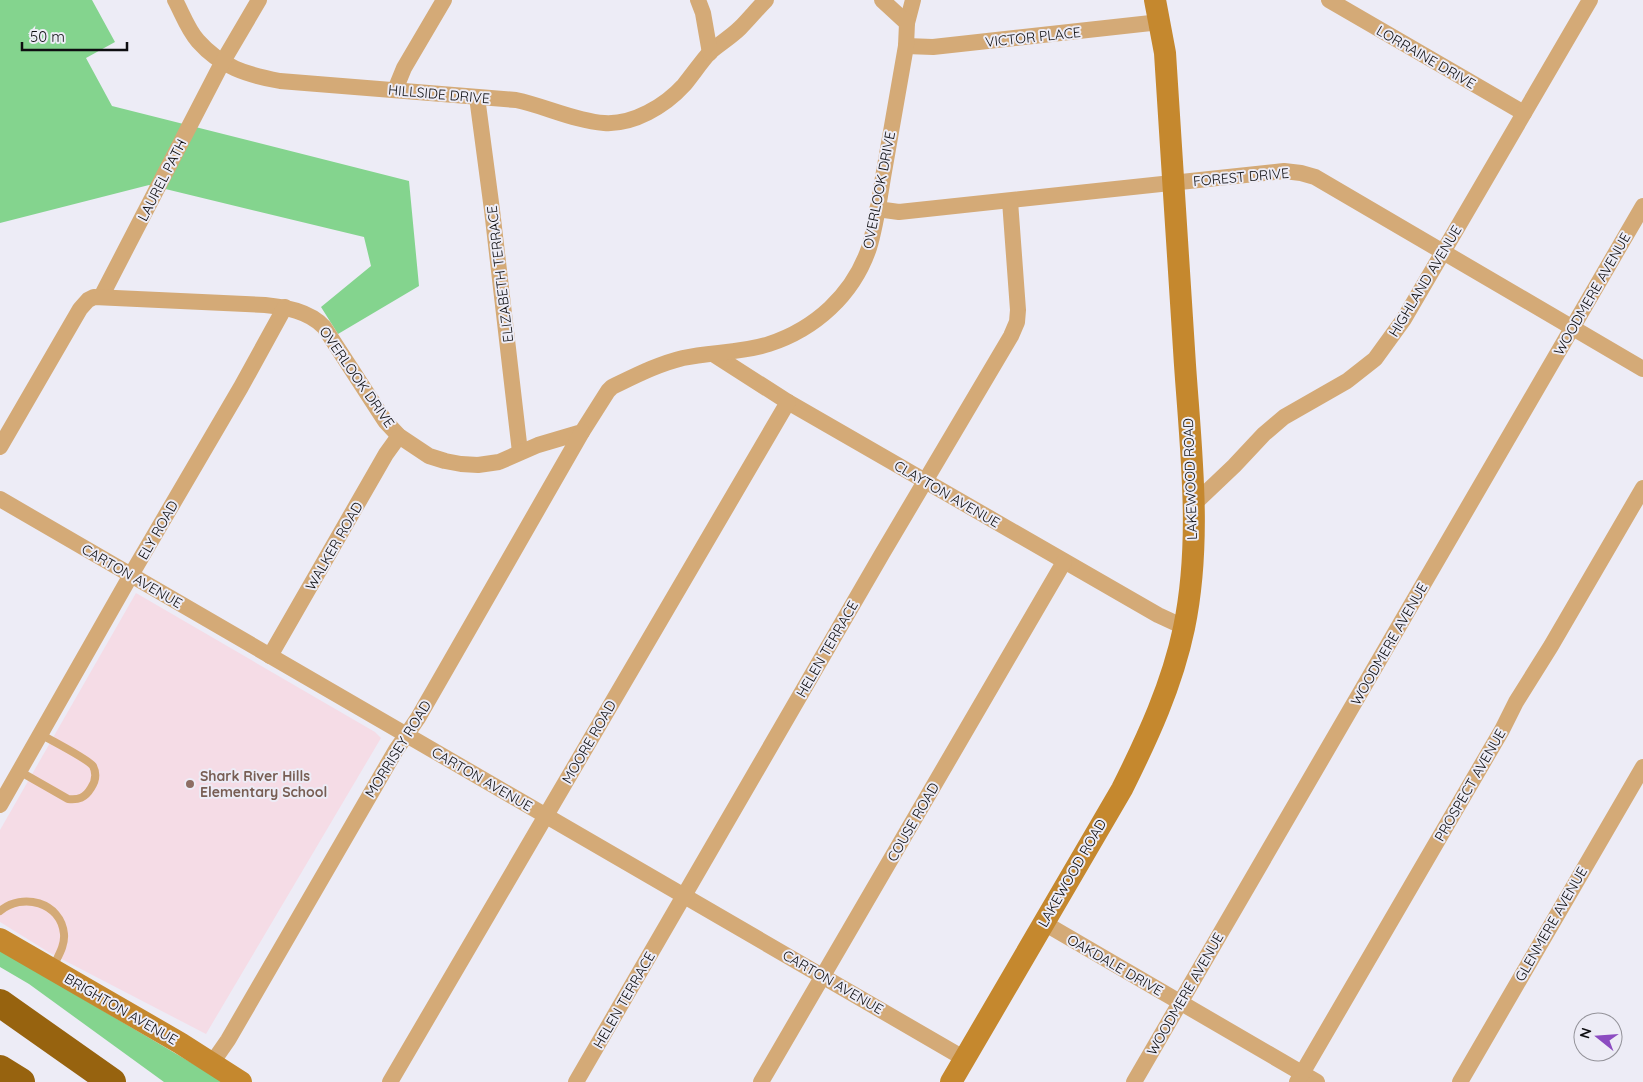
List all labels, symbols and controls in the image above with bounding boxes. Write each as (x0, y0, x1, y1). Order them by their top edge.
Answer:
scale bar (22, 20, 128, 52)
street label: LORRAINE DRIVE (1373, 21, 1479, 93)
street label: VICTOR PLACE (984, 23, 1082, 51)
text: 50 m (30, 27, 65, 46)
street label: HILLSIDE DRIVE (387, 81, 491, 107)
street label: OVERLOOK DRIVE (859, 130, 899, 250)
street label: LAUREL PATH (134, 136, 190, 224)
street label: FOREST DRIVE (1192, 164, 1290, 190)
street label: ELIZABETH TERRACE (483, 205, 517, 343)
street label: HIGHLAND AVENUE (1385, 222, 1465, 340)
street label: WOODMERE AVENUE (1550, 229, 1635, 359)
street label: OVERLOOK DRIVE (315, 323, 399, 431)
street label: LAKEWOOD ROAD (1179, 418, 1201, 540)
street label: CLAYTON AVENUE (891, 456, 1003, 532)
street label: ELY ROAD (134, 497, 182, 563)
street label: WALKER ROAD (301, 498, 367, 594)
street label: CARTON AVENUE (78, 540, 186, 612)
street label: WOODMERE AVENUE (1347, 579, 1432, 709)
street label: HELEN TERRACE (792, 597, 862, 701)
street label: MORRISEY ROAD (361, 697, 435, 801)
street label: MOORE ROAD (558, 697, 620, 787)
street label: PROSPECT AVENUE (1430, 725, 1510, 845)
street label: CARTON AVENUE (428, 743, 536, 815)
place label: Shark River Hills Elementary School (200, 767, 327, 801)
marker: Shark River Hills Elementary School (184, 778, 196, 790)
street label: COUSE ROAD (883, 779, 943, 865)
street label: LAKEWOOD ROAD (1034, 816, 1110, 930)
street label: GLENMERE AVENUE (1511, 864, 1591, 984)
street label: WOODMERE AVENUE (1143, 929, 1228, 1059)
street label: OAKDALE DRIVE (1064, 930, 1166, 1000)
street label: CARTON AVENUE (779, 946, 887, 1018)
street label: HELEN TERRACE (589, 948, 659, 1052)
street label: BRIGHTON AVENUE (61, 969, 181, 1049)
north arrow (1573, 1012, 1623, 1062)
text: N (1575, 1026, 1596, 1041)

